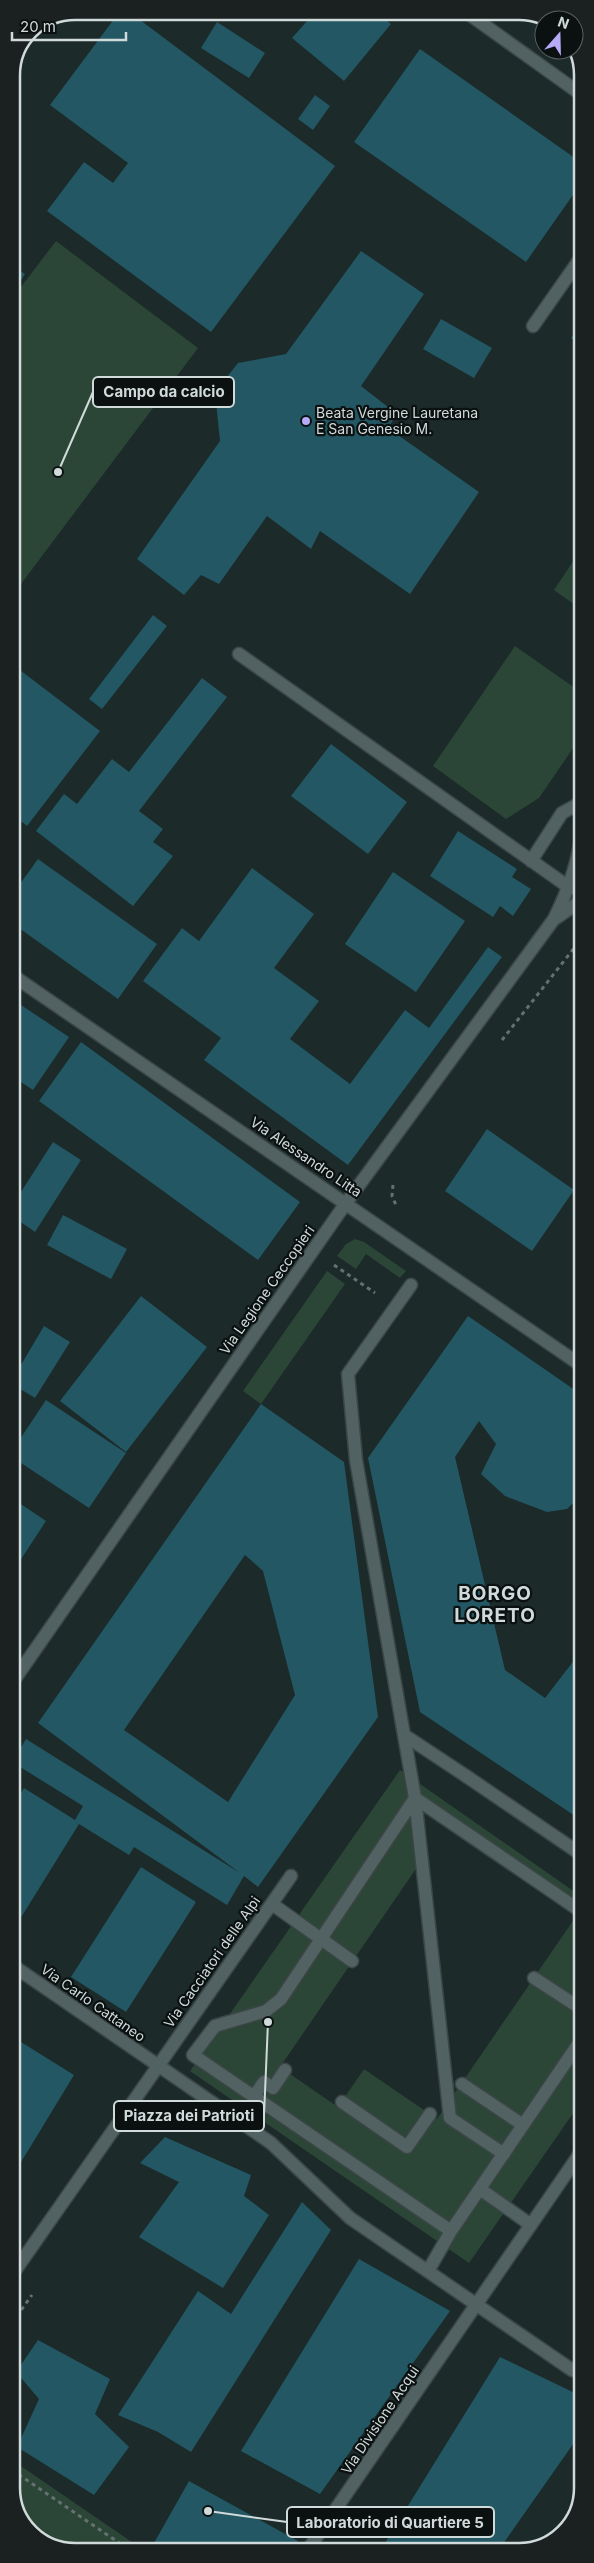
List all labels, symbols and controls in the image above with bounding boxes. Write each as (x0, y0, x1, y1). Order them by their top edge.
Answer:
scale bar (12, 10, 126, 42)
north arrow (534, 10, 584, 60)
text: N (556, 13, 572, 32)
text: 20 m (20, 17, 56, 36)
callout: Campo da calcio (93, 377, 234, 407)
text: Campo da calcio (103, 382, 225, 401)
place label: Beata Vergine Lauretana E San Genesio M. (316, 404, 478, 437)
marker: Beata Vergine Lauretana E San Genesio M. (300, 415, 312, 427)
street label: Via Alessandro Litta (247, 1113, 365, 1200)
street label: Via Legione Ceccopieri (216, 1222, 318, 1357)
district label: BORGO LORETO (454, 1582, 536, 1627)
street label: Via Cacciatori delle Alpi (160, 1893, 263, 2031)
street label: Via Carlo Cattaneo (38, 1960, 149, 2045)
callout: Piazza dei Patrioti (114, 2101, 264, 2131)
text: Piazza dei Patrioti (124, 2106, 254, 2125)
street label: Via Divisione Acqui (337, 2362, 422, 2477)
callout: Laboratorio di Quartiere 5 (287, 2507, 494, 2537)
text: Laboratorio di Quartiere 5 (296, 2513, 484, 2532)

